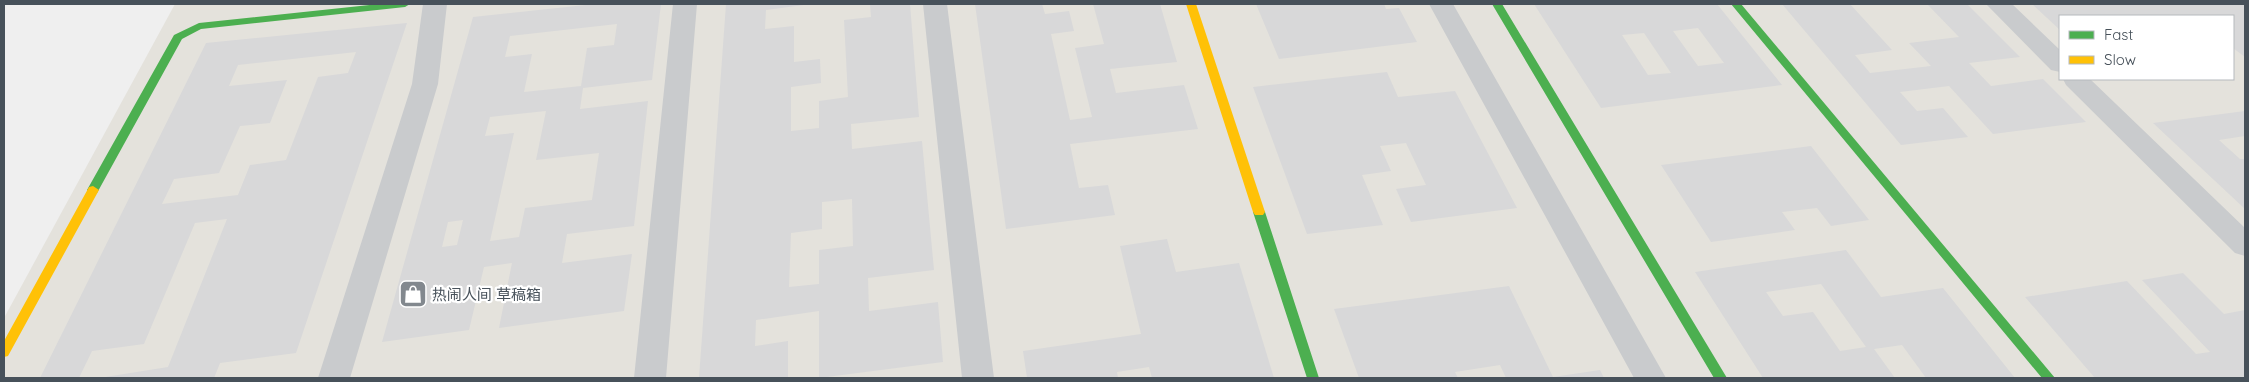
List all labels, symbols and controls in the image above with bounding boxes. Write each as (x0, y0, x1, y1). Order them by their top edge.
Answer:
legend (2059, 15, 2234, 80)
text: Fast (2104, 25, 2133, 44)
text: Slow (2104, 50, 2136, 69)
shop icon: 热闹人间 草稿箱 (398, 279, 428, 309)
place label: 热闹人间 草稿箱 (432, 285, 541, 304)

